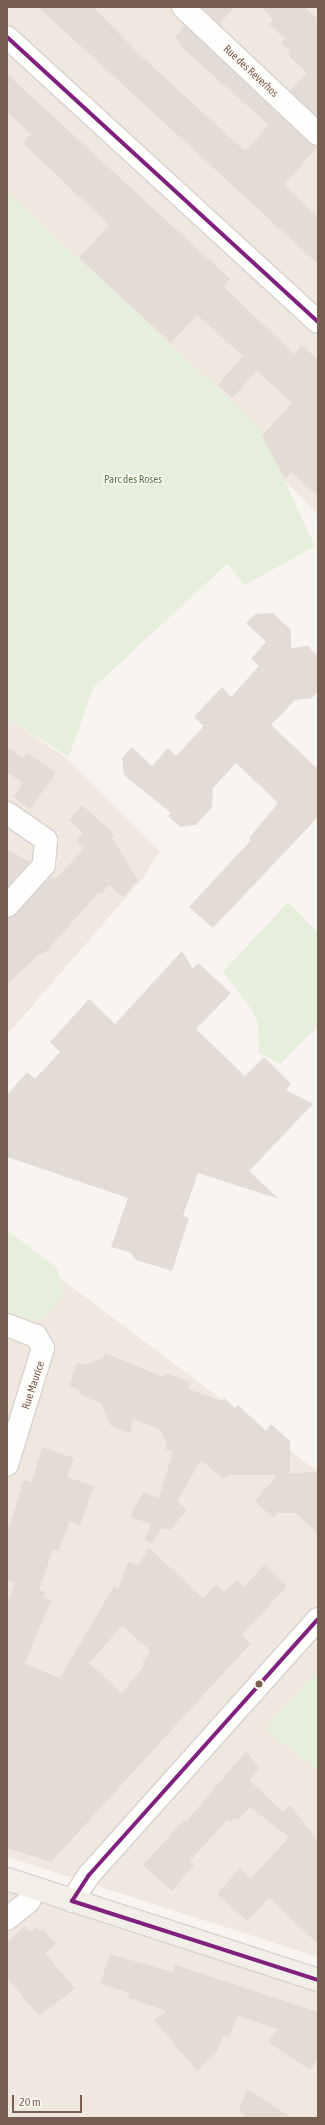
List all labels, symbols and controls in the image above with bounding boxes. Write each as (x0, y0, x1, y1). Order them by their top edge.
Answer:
street label: Rue des Reverhos (221, 42, 281, 100)
park label: Parc des Roses (104, 472, 162, 486)
street label: Rue Maurice (19, 1359, 47, 1411)
unlabelled marker (254, 1679, 264, 1689)
scale bar (14, 2087, 84, 2113)
text: 20 m (19, 2095, 41, 2109)

